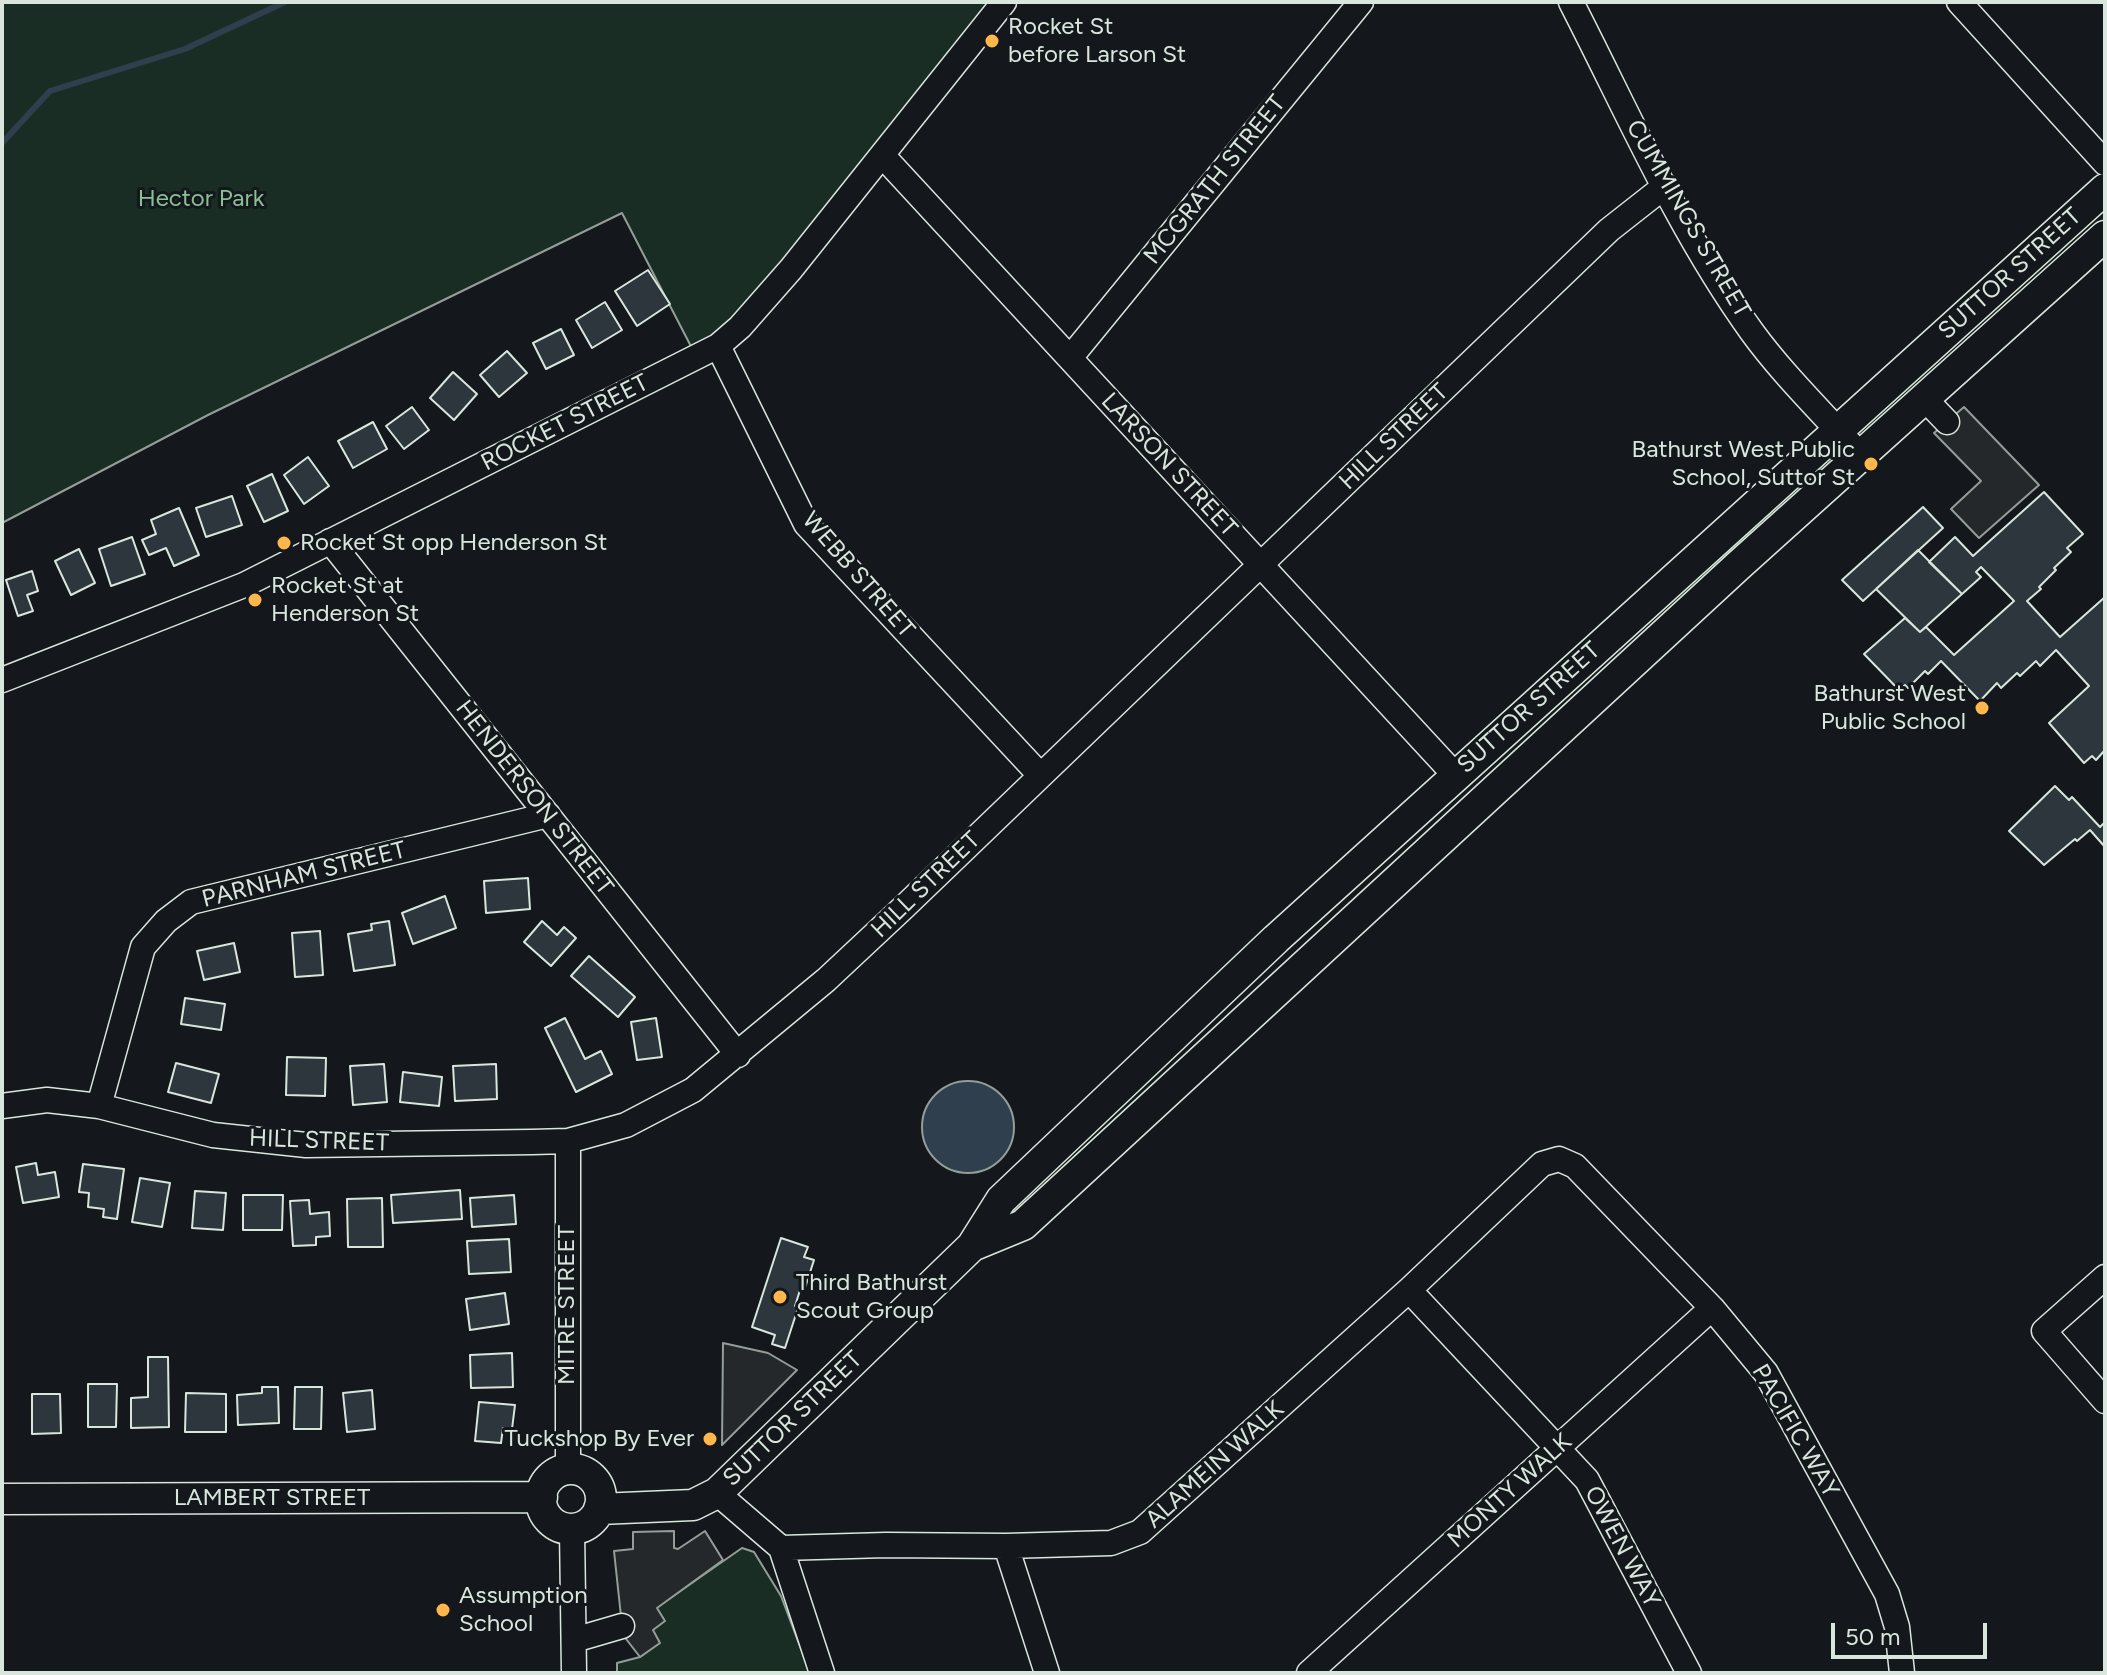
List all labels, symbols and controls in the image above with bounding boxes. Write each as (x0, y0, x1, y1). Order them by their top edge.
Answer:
place label: Rocket St before Larson St (1008, 13, 1186, 69)
marker: Rocket St before Larson St (983, 32, 1001, 50)
street label: MCGRATH STREET (1138, 90, 1292, 270)
street label: CUMMINGS STREET (1620, 115, 1756, 323)
park label: Hector Park (138, 185, 264, 213)
street label: SUTTOR STREET (1933, 202, 2087, 346)
street label: ROCKET STREET (477, 368, 653, 478)
street label: HILL STREET (1334, 378, 1454, 496)
street label: LARSON STREET (1095, 387, 1243, 543)
place label: Bathurst West Public School, Suttor St (1632, 436, 1855, 492)
marker: Bathurst West Public School, Suttor St (1862, 455, 1880, 473)
street label: WEBB STREET (796, 506, 920, 644)
place label: Rocket St opp Henderson St (300, 529, 607, 557)
marker: Rocket St opp Henderson St (275, 534, 293, 552)
place label: Rocket St at Henderson St (271, 572, 419, 628)
marker: Rocket St at Henderson St (246, 591, 264, 609)
street label: SUTTOR STREET (1452, 636, 1606, 780)
place label: Bathurst West Public School (1814, 680, 1966, 736)
street label: HENDERSON STREET (449, 695, 619, 901)
marker: Bathurst West Public School (1973, 699, 1991, 717)
street label: HILL STREET (866, 826, 986, 944)
street label: PARNHAM STREET (199, 836, 409, 914)
street label: HILL STREET (248, 1124, 390, 1158)
street label: MITRE STREET (553, 1225, 581, 1385)
place label: Third Bathurst Scout Group (796, 1269, 947, 1325)
marker: Third Bathurst Scout Group (771, 1288, 789, 1306)
street label: SUTTOR STREET (717, 1345, 869, 1493)
street label: PACIFIC WAY (1745, 1359, 1845, 1503)
street label: ALAMEIN WALK (1140, 1395, 1290, 1535)
place label: Tuckshop By Ever (504, 1425, 694, 1453)
street label: MONTY WALK (1442, 1428, 1578, 1554)
marker: Tuckshop By Ever (701, 1430, 719, 1448)
street label: OWEN WAY (1578, 1482, 1666, 1612)
street label: LAMBERT STREET (174, 1484, 370, 1512)
place label: Assumption School (459, 1582, 588, 1638)
marker: Assumption School (434, 1601, 452, 1619)
scale bar (1835, 1607, 1991, 1657)
text: 50 m (1845, 1622, 1901, 1651)

